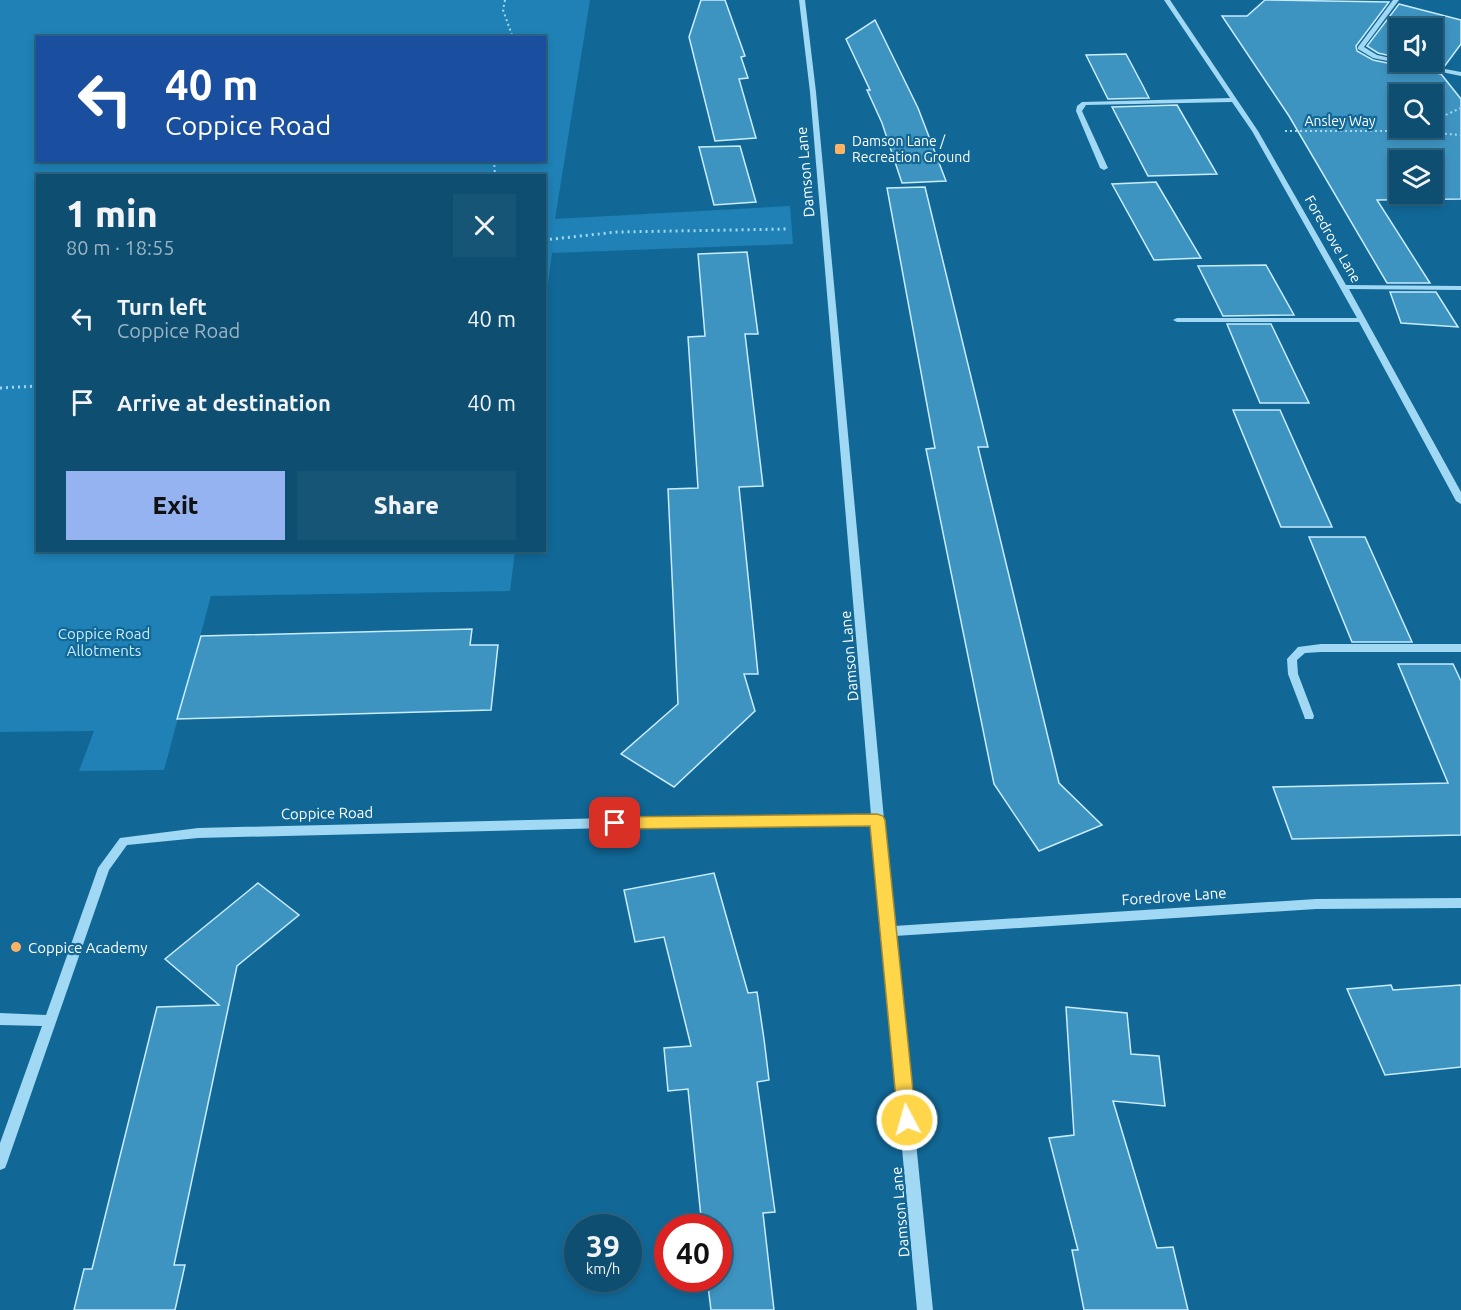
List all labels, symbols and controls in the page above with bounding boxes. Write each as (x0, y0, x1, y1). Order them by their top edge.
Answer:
map controls (1389, 18, 1443, 204)
button: sound (1389, 18, 1443, 72)
icon: left (66, 60, 144, 138)
text: 40 m (165, 61, 259, 108)
button: search (1389, 84, 1443, 138)
text: Coppice Road (165, 110, 331, 140)
street label: Ansley Way (1304, 113, 1376, 129)
street label: Damson Lane (793, 126, 817, 218)
place label: Damson Lane / Recreation Ground (852, 133, 970, 165)
marker: Damson Lane / Recreation Ground (833, 142, 847, 156)
button: layers (1389, 150, 1443, 204)
text: 1 min (66, 193, 158, 234)
street label: Foredrove Lane (1302, 193, 1364, 285)
button: close (453, 194, 516, 257)
text: 80 m · 18:55 (66, 236, 175, 259)
text: Turn left (117, 294, 207, 319)
icon: left (66, 302, 99, 335)
text: 40 m (467, 306, 516, 331)
text: Coppice Road (117, 319, 240, 342)
icon: arrive (66, 386, 99, 419)
text: Arrive at destination (117, 390, 331, 415)
text: 40 m (467, 390, 516, 415)
button: Exit (66, 471, 285, 540)
button: Share (297, 471, 516, 540)
street label: Damson Lane (837, 610, 861, 702)
park label: Coppice Road Allotments (58, 625, 150, 659)
pin (589, 797, 640, 848)
street label: Coppice Road (281, 804, 373, 822)
icon: arrive (598, 806, 631, 839)
street label: Foredrove Lane (1121, 884, 1227, 908)
place label: Coppice Academy (28, 939, 147, 956)
marker: Coppice Academy (9, 940, 23, 954)
position arrow (875, 1088, 939, 1152)
street label: Damson Lane (888, 1166, 912, 1258)
speed limit sign: 40 (654, 1214, 732, 1292)
text: 39 (586, 1229, 620, 1263)
text: km/h (586, 1260, 620, 1277)

